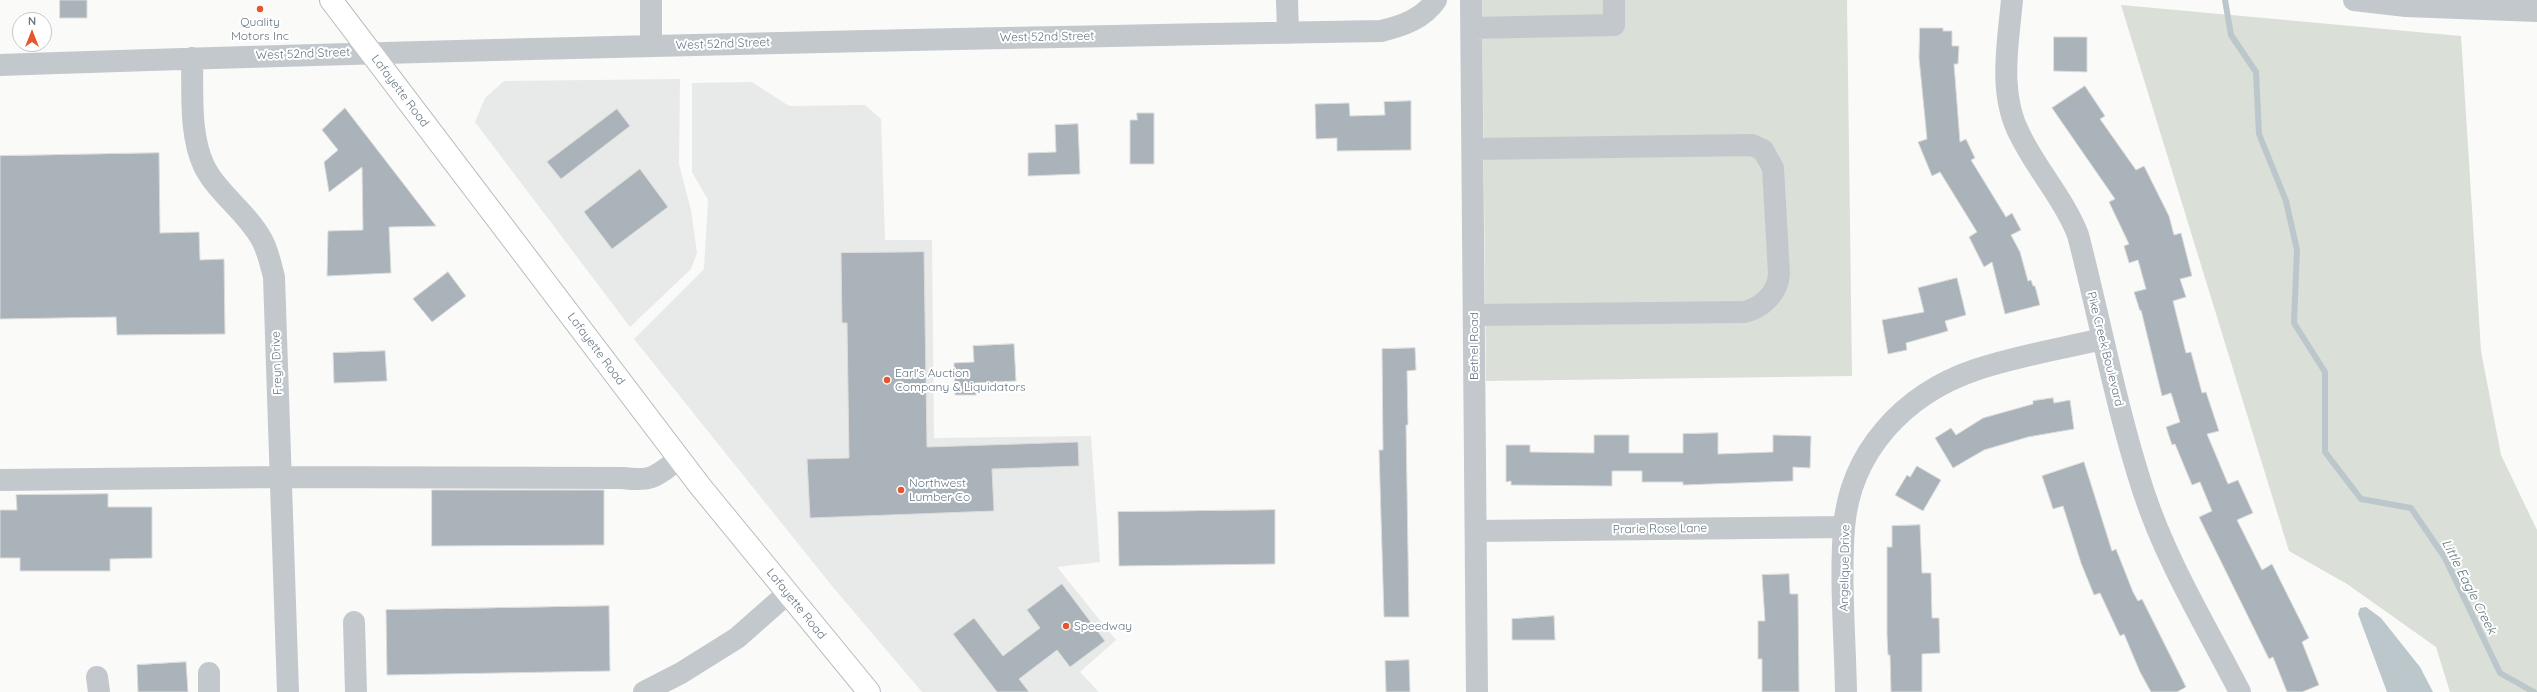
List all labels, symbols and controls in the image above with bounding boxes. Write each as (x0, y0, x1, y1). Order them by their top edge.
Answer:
marker: Quality Motors Inc (255, 4, 265, 14)
north arrow (12, 12, 52, 52)
text: N (28, 14, 36, 28)
place label: Quality Motors Inc (231, 15, 289, 43)
street label: West 52nd Street (1000, 29, 1094, 45)
street label: West 52nd Street (675, 35, 771, 53)
street label: West 52nd Street (255, 45, 351, 63)
street label: Lafayette Road (368, 52, 432, 130)
street label: Pike Creek Boulevard (2084, 290, 2126, 408)
street label: Lafayette Road (564, 310, 628, 388)
street label: Bethel Road (1467, 312, 1481, 380)
street label: Freyn Drive (269, 331, 285, 395)
place label: Earl's Auction Company & Liquidators (895, 366, 1026, 394)
marker: Earl's Auction Company & Liquidators (882, 375, 892, 385)
place label: Northwest Lumber Co (909, 476, 970, 504)
marker: Northwest Lumber Co (896, 485, 906, 495)
street label: Prarie Rose Lane (1613, 521, 1707, 537)
street label: Angelique Drive (1837, 524, 1853, 612)
water label: Little Eagle Creek (2438, 537, 2500, 637)
street label: Lafayette Road (763, 566, 829, 642)
place label: Speedway (1074, 619, 1132, 633)
marker: Speedway (1061, 621, 1071, 631)

